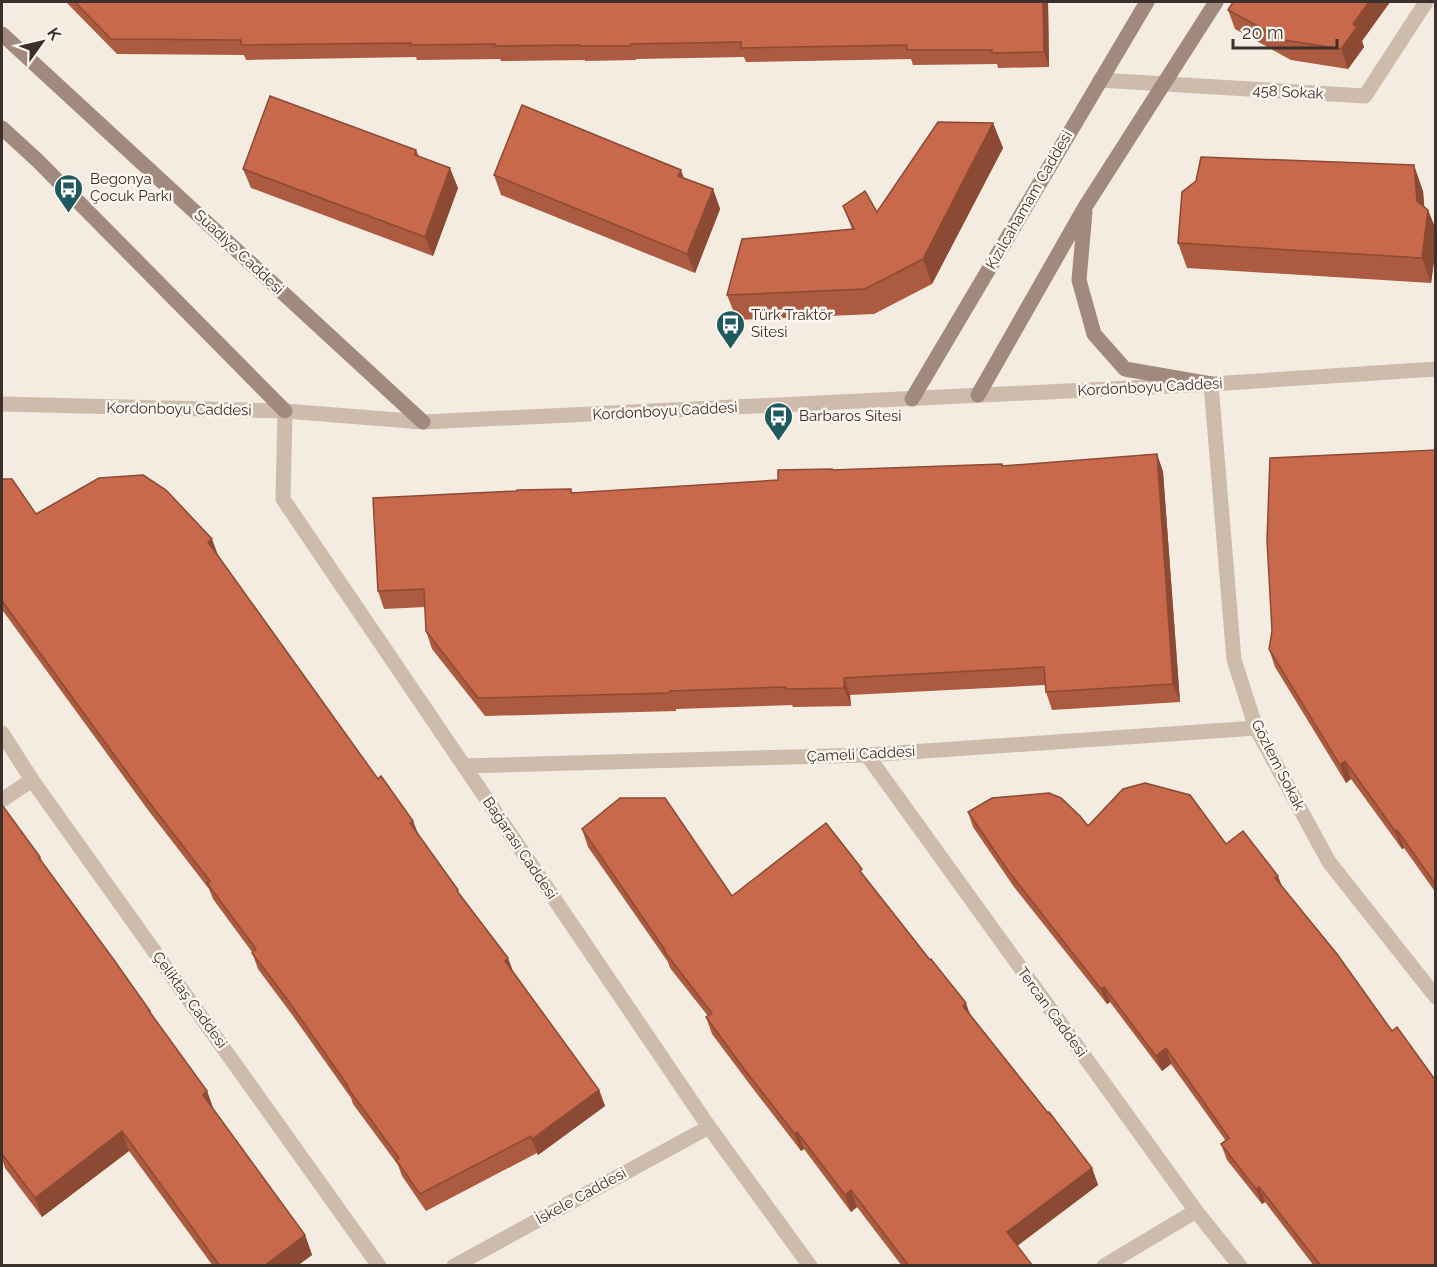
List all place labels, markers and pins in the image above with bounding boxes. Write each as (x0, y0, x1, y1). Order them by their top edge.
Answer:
place label: Begonya Çocuk Parkı (90, 170, 172, 205)
bus stop icon: Begonya Çocuk Parkı (53, 172, 85, 214)
place label: Türk Traktör Sitesi (751, 306, 833, 341)
bus stop icon: Türk Traktör Sitesi (714, 308, 746, 350)
bus stop icon: Barbaros Sitesi (762, 400, 794, 442)
place label: Barbaros Sitesi (799, 407, 901, 425)

